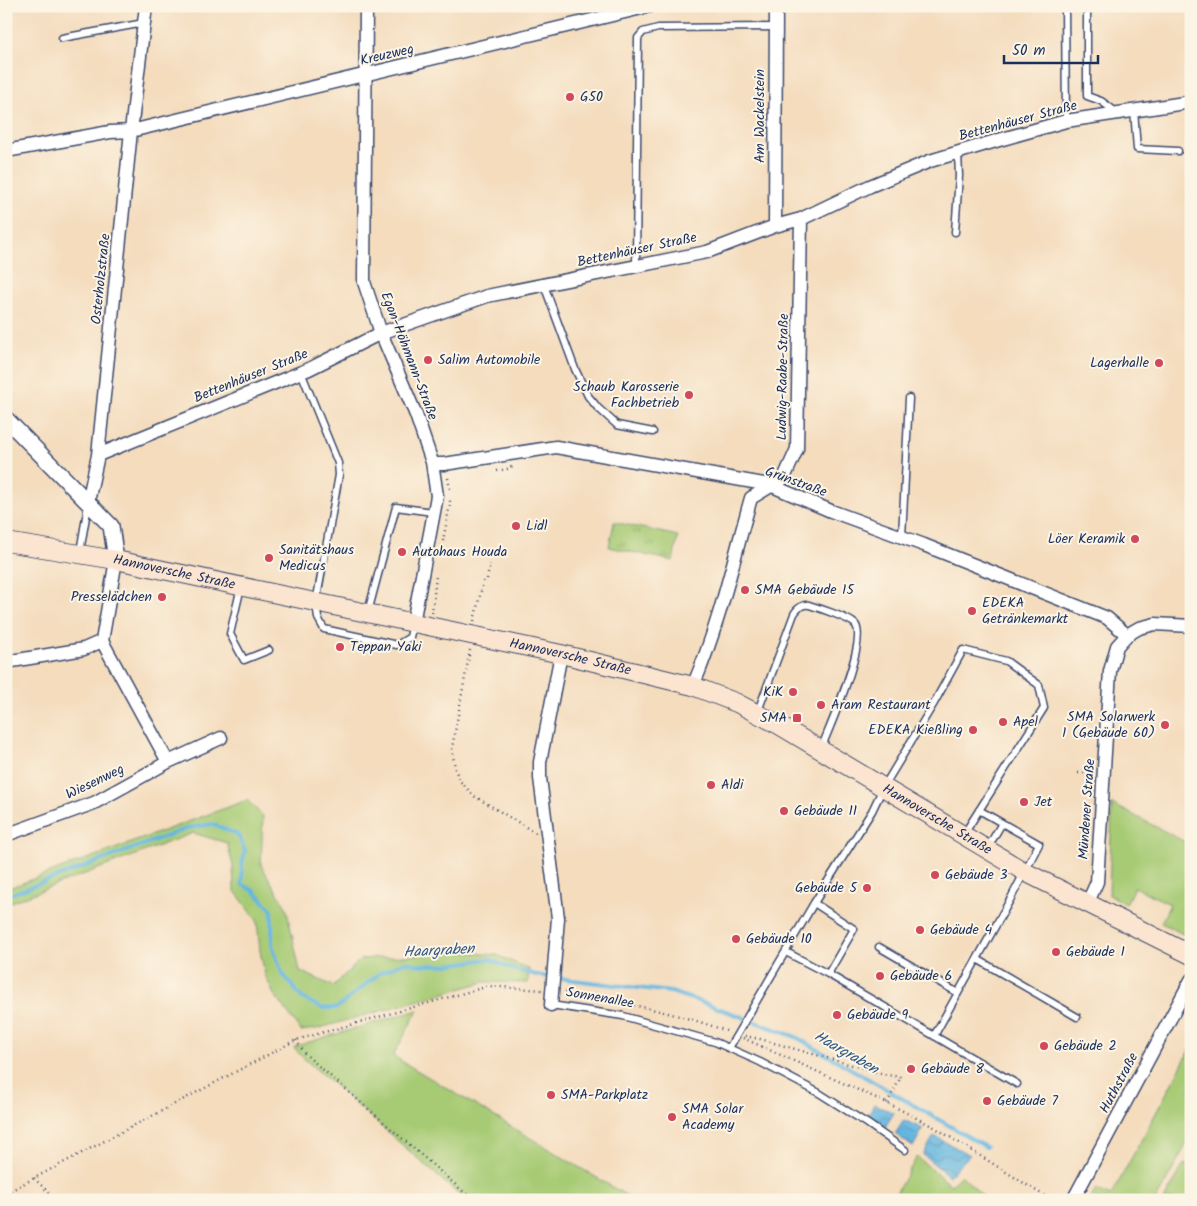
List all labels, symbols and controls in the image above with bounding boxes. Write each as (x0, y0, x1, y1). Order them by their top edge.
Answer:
scale bar (1004, 32, 1098, 64)
street label: Kreuzweg (358, 38, 416, 72)
text: 50 m (1012, 39, 1046, 63)
street label: Am Wackelstein (749, 69, 771, 163)
place label: G50 (580, 86, 603, 108)
marker: G50 (564, 91, 576, 103)
street label: Bettenhäuser Straße (956, 94, 1080, 147)
street label: Bettenhäuser Straße (575, 226, 699, 273)
street label: Osterholzstraße (85, 232, 117, 326)
street label: Egon-Höhmann-Straße (374, 289, 444, 424)
street label: Ludwig-Raabe-Straße (771, 313, 795, 441)
street label: Bettenhäuser Straße (190, 343, 312, 409)
place label: Salim Automobile (438, 349, 541, 371)
place label: Lagerhalle (1090, 352, 1150, 374)
marker: Salim Automobile (422, 354, 434, 366)
marker: Lagerhalle (1153, 357, 1165, 369)
place label: Schaub Karosserie Fachbetrieb (573, 376, 680, 414)
marker: Schaub Karosserie Fachbetrieb (683, 389, 695, 401)
street label: Grünstraße (762, 461, 831, 504)
place label: Lidl (526, 515, 548, 537)
marker: Lidl (510, 520, 522, 532)
place label: Löer Keramik (1048, 528, 1125, 550)
marker: Löer Keramik (1129, 533, 1141, 545)
place label: Sanitätshaus Medicus (279, 539, 354, 577)
place label: Autohaus Houda (412, 541, 507, 563)
marker: Autohaus Houda (396, 546, 408, 558)
street label: Hannoversche Straße (111, 549, 238, 596)
marker: Sanitätshaus Medicus (263, 552, 275, 564)
place label: SMA Gebäude 15 (755, 579, 855, 601)
marker: SMA Gebäude 15 (739, 584, 751, 596)
place label: Presselädchen (71, 586, 152, 608)
marker: Presselädchen (156, 591, 168, 603)
place label: EDEKA Getränkemarkt (982, 592, 1069, 630)
marker: EDEKA Getränkemarkt (966, 605, 978, 617)
street label: Hannoversche Straße (507, 632, 634, 682)
place label: Teppan Yaki (350, 636, 422, 658)
marker: Teppan Yaki (334, 641, 346, 653)
place label: KiK (763, 681, 784, 703)
marker: KiK (787, 686, 799, 698)
place label: Aram Restaurant (831, 694, 931, 716)
marker: Aram Restaurant (815, 699, 827, 711)
place label: SMA Solarwerk 1 (Gebäude 60) (1062, 706, 1155, 744)
place label: SMA (760, 707, 787, 729)
place label: Apel (1013, 711, 1039, 733)
marker: SMA (791, 712, 803, 724)
marker: Apel (997, 716, 1009, 728)
place label: EDEKA Kießling (868, 719, 963, 741)
marker: SMA Solarwerk 1 (Gebäude 60) (1159, 719, 1171, 731)
marker: EDEKA Kießling (967, 724, 979, 736)
street label: Mündener Straße (1073, 757, 1102, 860)
street label: Wiesenweg (62, 758, 128, 806)
place label: Aldi (721, 774, 744, 796)
street label: Hannoversche Straße (878, 778, 997, 861)
marker: Aldi (705, 779, 717, 791)
place label: Jet (1034, 791, 1053, 813)
marker: Jet (1018, 796, 1030, 808)
place label: Gebäude 11 (794, 800, 857, 822)
marker: Gebäude 11 (778, 805, 790, 817)
place label: Gebäude 3 (945, 864, 1007, 886)
marker: Gebäude 3 (929, 869, 941, 881)
place label: Gebäude 5 (795, 877, 858, 899)
marker: Gebäude 5 (861, 882, 873, 894)
place label: Gebäude 4 (930, 919, 992, 941)
marker: Gebäude 4 (914, 924, 926, 936)
place label: Gebäude 10 (746, 928, 812, 950)
marker: Gebäude 10 (730, 933, 742, 945)
water label: Haargraben (403, 937, 476, 965)
place label: Gebäude 1 (1066, 941, 1125, 963)
marker: Gebäude 1 (1050, 946, 1062, 958)
place label: Gebäude 6 (890, 965, 952, 987)
marker: Gebäude 6 (874, 970, 886, 982)
street label: Sonnenallee (564, 981, 636, 1015)
place label: Gebäude 9 (847, 1004, 908, 1026)
marker: Gebäude 9 (831, 1009, 843, 1021)
water label: Haargraben (809, 1025, 884, 1082)
place label: Gebäude 2 (1054, 1035, 1117, 1057)
marker: Gebäude 2 (1038, 1040, 1050, 1052)
street label: Huthstraße (1094, 1048, 1145, 1117)
place label: Gebäude 8 (921, 1058, 984, 1080)
marker: Gebäude 8 (905, 1063, 917, 1075)
place label: SMA-Parkplatz (561, 1084, 648, 1106)
marker: SMA-Parkplatz (545, 1089, 557, 1101)
place label: Gebäude 7 (997, 1090, 1058, 1112)
marker: Gebäude 7 (981, 1095, 993, 1107)
place label: SMA Solar Academy (682, 1098, 744, 1136)
marker: SMA Solar Academy (666, 1111, 678, 1123)

